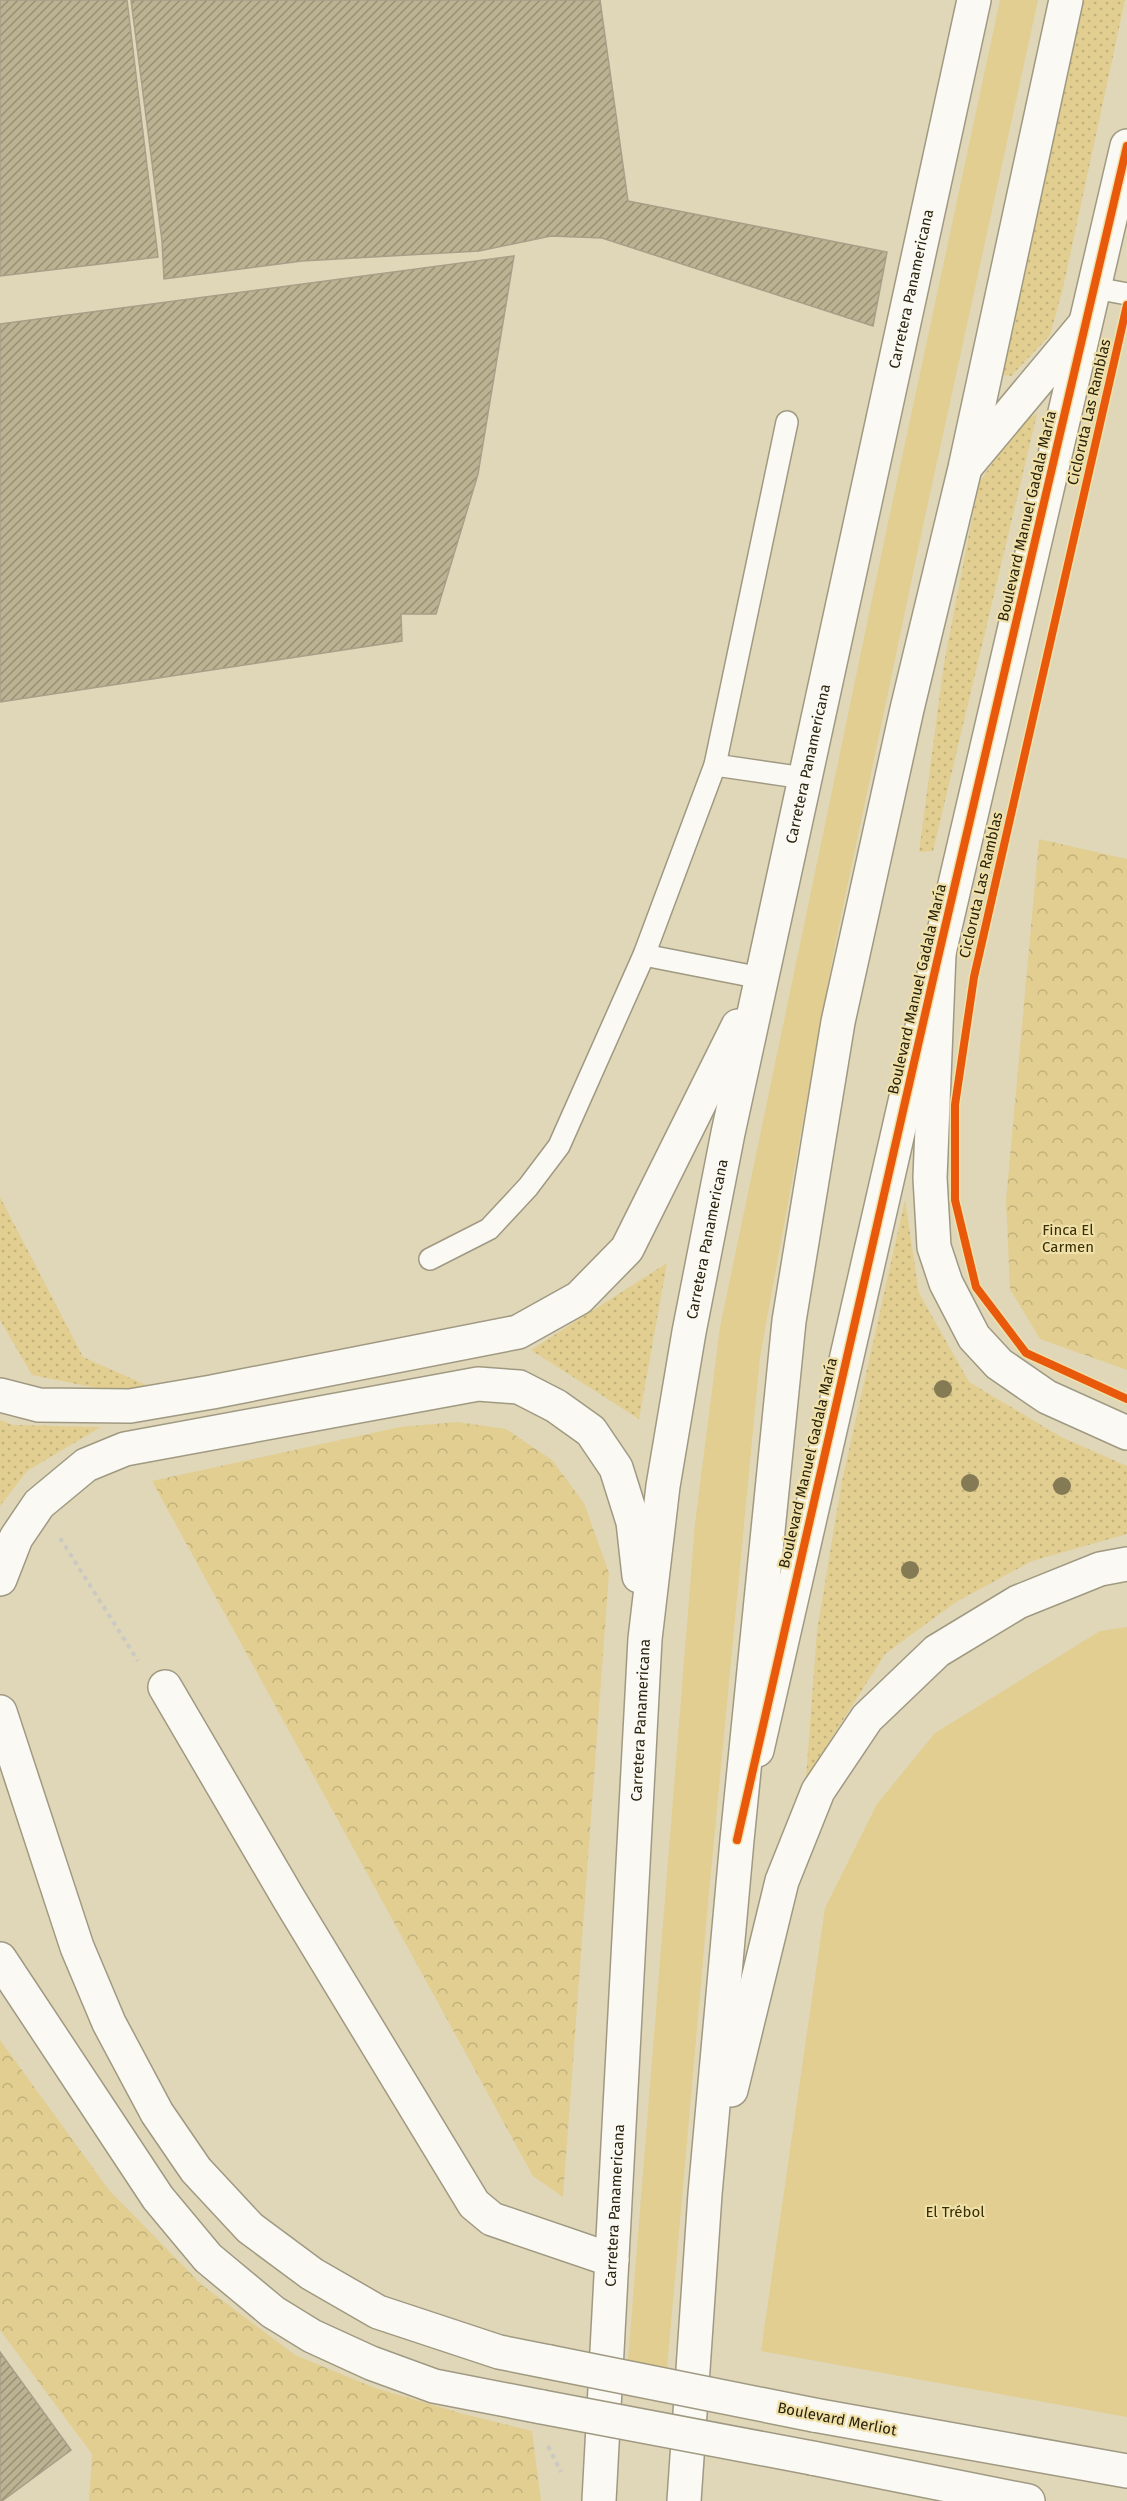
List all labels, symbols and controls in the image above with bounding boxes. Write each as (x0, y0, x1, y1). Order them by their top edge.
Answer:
street label: Carretera Panamericana (885, 207, 937, 370)
street label: Cicloruta Las Ramblas (1063, 337, 1115, 487)
street label: Boulevard Manuel Gadala María (994, 409, 1060, 623)
street label: Carretera Panamericana (782, 682, 834, 845)
street label: Cicloruta Las Ramblas (955, 810, 1007, 960)
street label: Boulevard Manuel Gadala María (884, 882, 950, 1096)
street label: Carretera Panamericana (683, 1158, 732, 1321)
park label: Finca El Carmen (1042, 1221, 1094, 1256)
street label: Boulevard Manuel Gadala María (775, 1356, 841, 1570)
street label: Carretera Panamericana (627, 1638, 654, 1802)
street label: Carretera Panamericana (601, 2124, 628, 2287)
park label: El Trébol (925, 2203, 985, 2221)
street label: Boulevard Merliot (776, 2399, 899, 2439)

